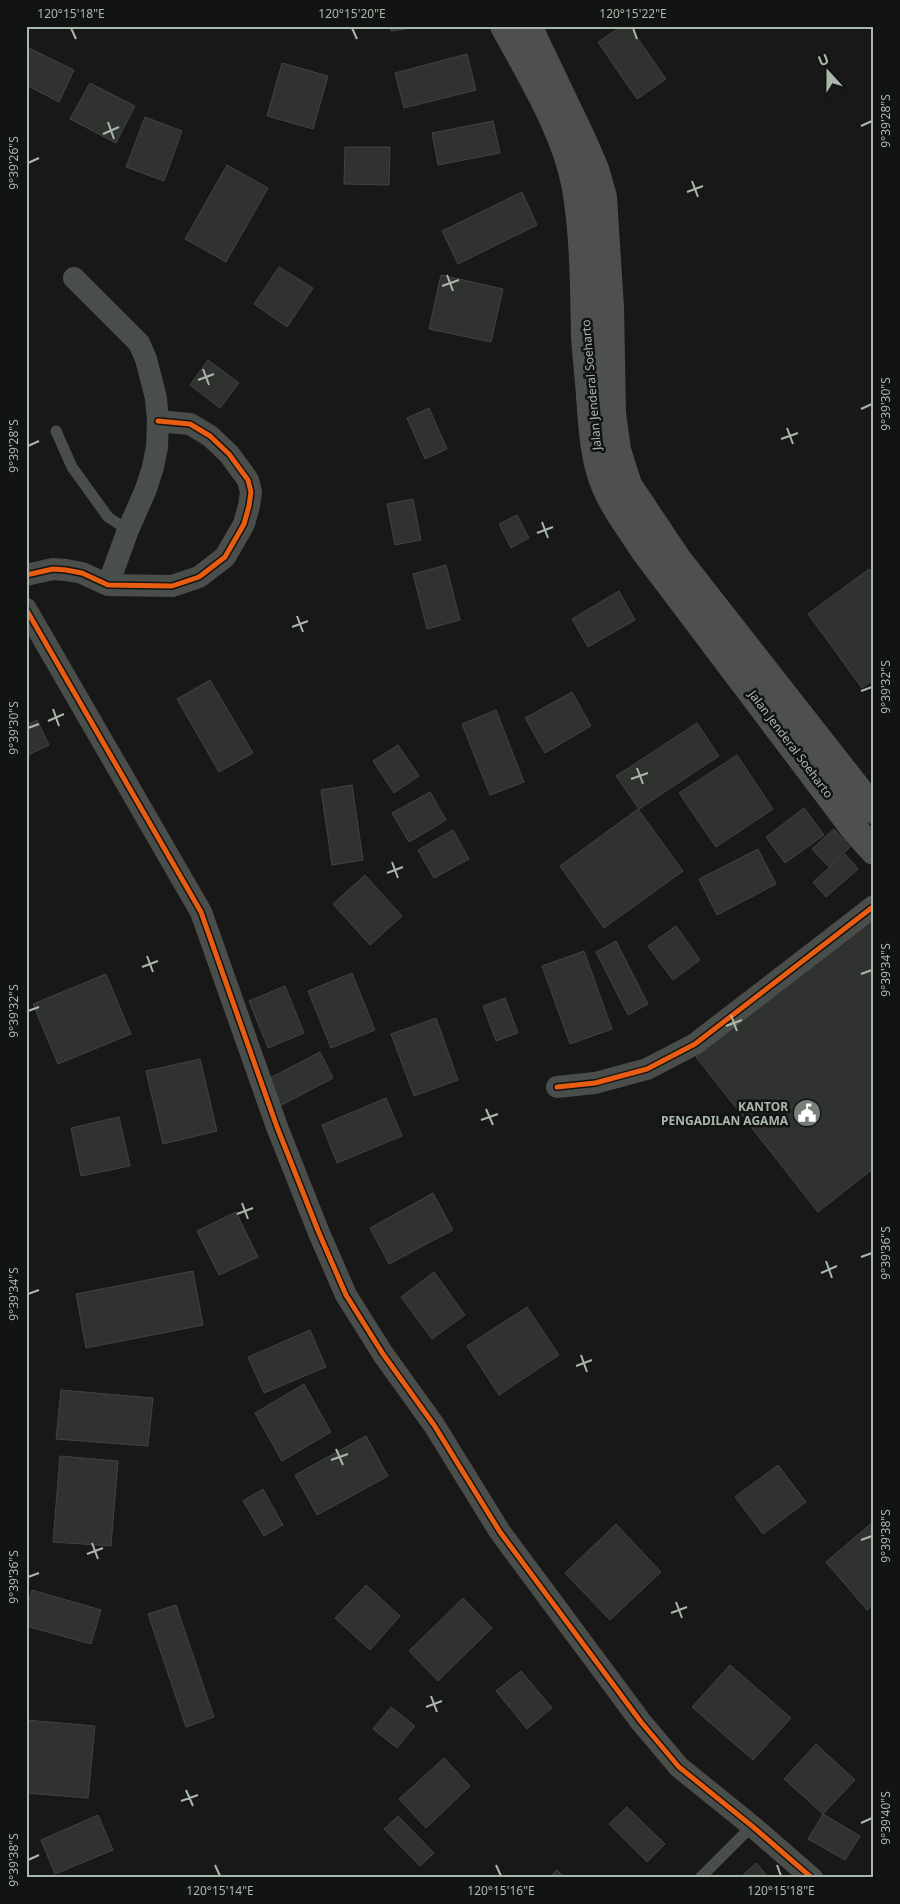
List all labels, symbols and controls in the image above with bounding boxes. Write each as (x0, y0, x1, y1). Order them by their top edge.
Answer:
text: 120°15'18"E (37, 5, 105, 22)
text: 120°15'20"E (318, 5, 386, 22)
text: 120°15'22"E (599, 5, 667, 22)
north arrow (802, 48, 852, 98)
text: U (815, 49, 832, 70)
text: 9°39'28"S (877, 94, 894, 148)
text: 9°39'26"S (5, 136, 22, 190)
street label: Jalan Jenderal Soeharto (577, 319, 605, 452)
text: 9°39'30"S (877, 377, 894, 431)
text: 9°39'28"S (5, 419, 22, 473)
text: 9°39'32"S (877, 660, 894, 714)
street label: Jalan Jenderal Soeharto (744, 686, 837, 801)
text: 9°39'30"S (5, 701, 22, 755)
text: 9°39'34"S (877, 943, 894, 997)
text: 9°39'32"S (5, 984, 22, 1038)
place label: KANTOR PENGADILAN AGAMA (661, 1098, 789, 1129)
public building icon: KANTOR PENGADILAN AGAMA (792, 1098, 822, 1128)
text: 9°39'36"S (877, 1226, 894, 1280)
text: 9°39'34"S (5, 1267, 22, 1321)
text: 9°39'38"S (877, 1509, 894, 1563)
text: 9°39'36"S (5, 1550, 22, 1604)
text: 9°39'40"S (877, 1791, 894, 1845)
text: 9°39'38"S (5, 1833, 22, 1887)
text: 120°15'14"E (186, 1882, 254, 1899)
text: 120°15'16"E (467, 1882, 535, 1899)
text: 120°15'18"E (747, 1882, 815, 1899)

